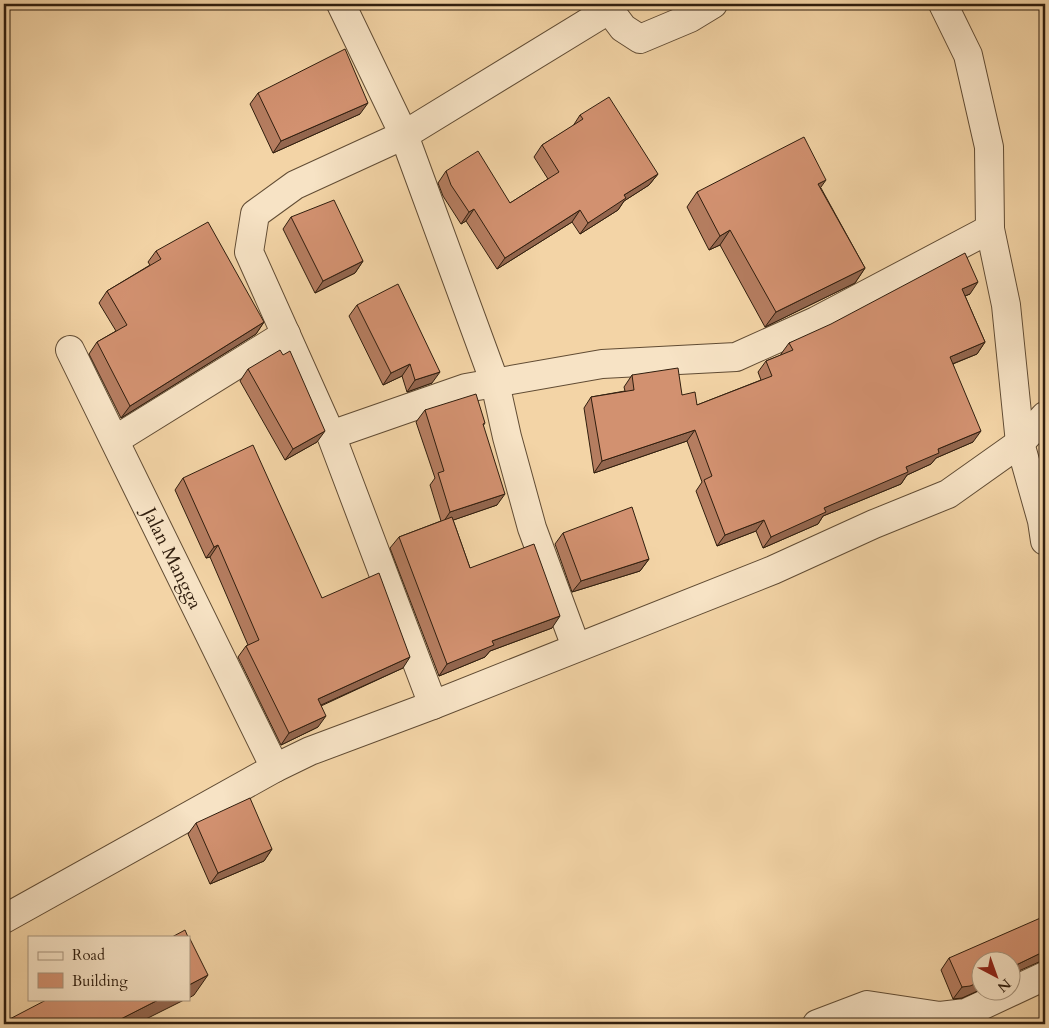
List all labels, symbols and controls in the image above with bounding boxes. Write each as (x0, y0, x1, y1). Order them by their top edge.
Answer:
street label: Jalan Mangga (135, 500, 208, 613)
legend (28, 936, 190, 1000)
text: Road (72, 945, 105, 965)
north arrow (972, 950, 1022, 1000)
text: Building (72, 971, 128, 991)
text: N (993, 974, 1015, 997)

